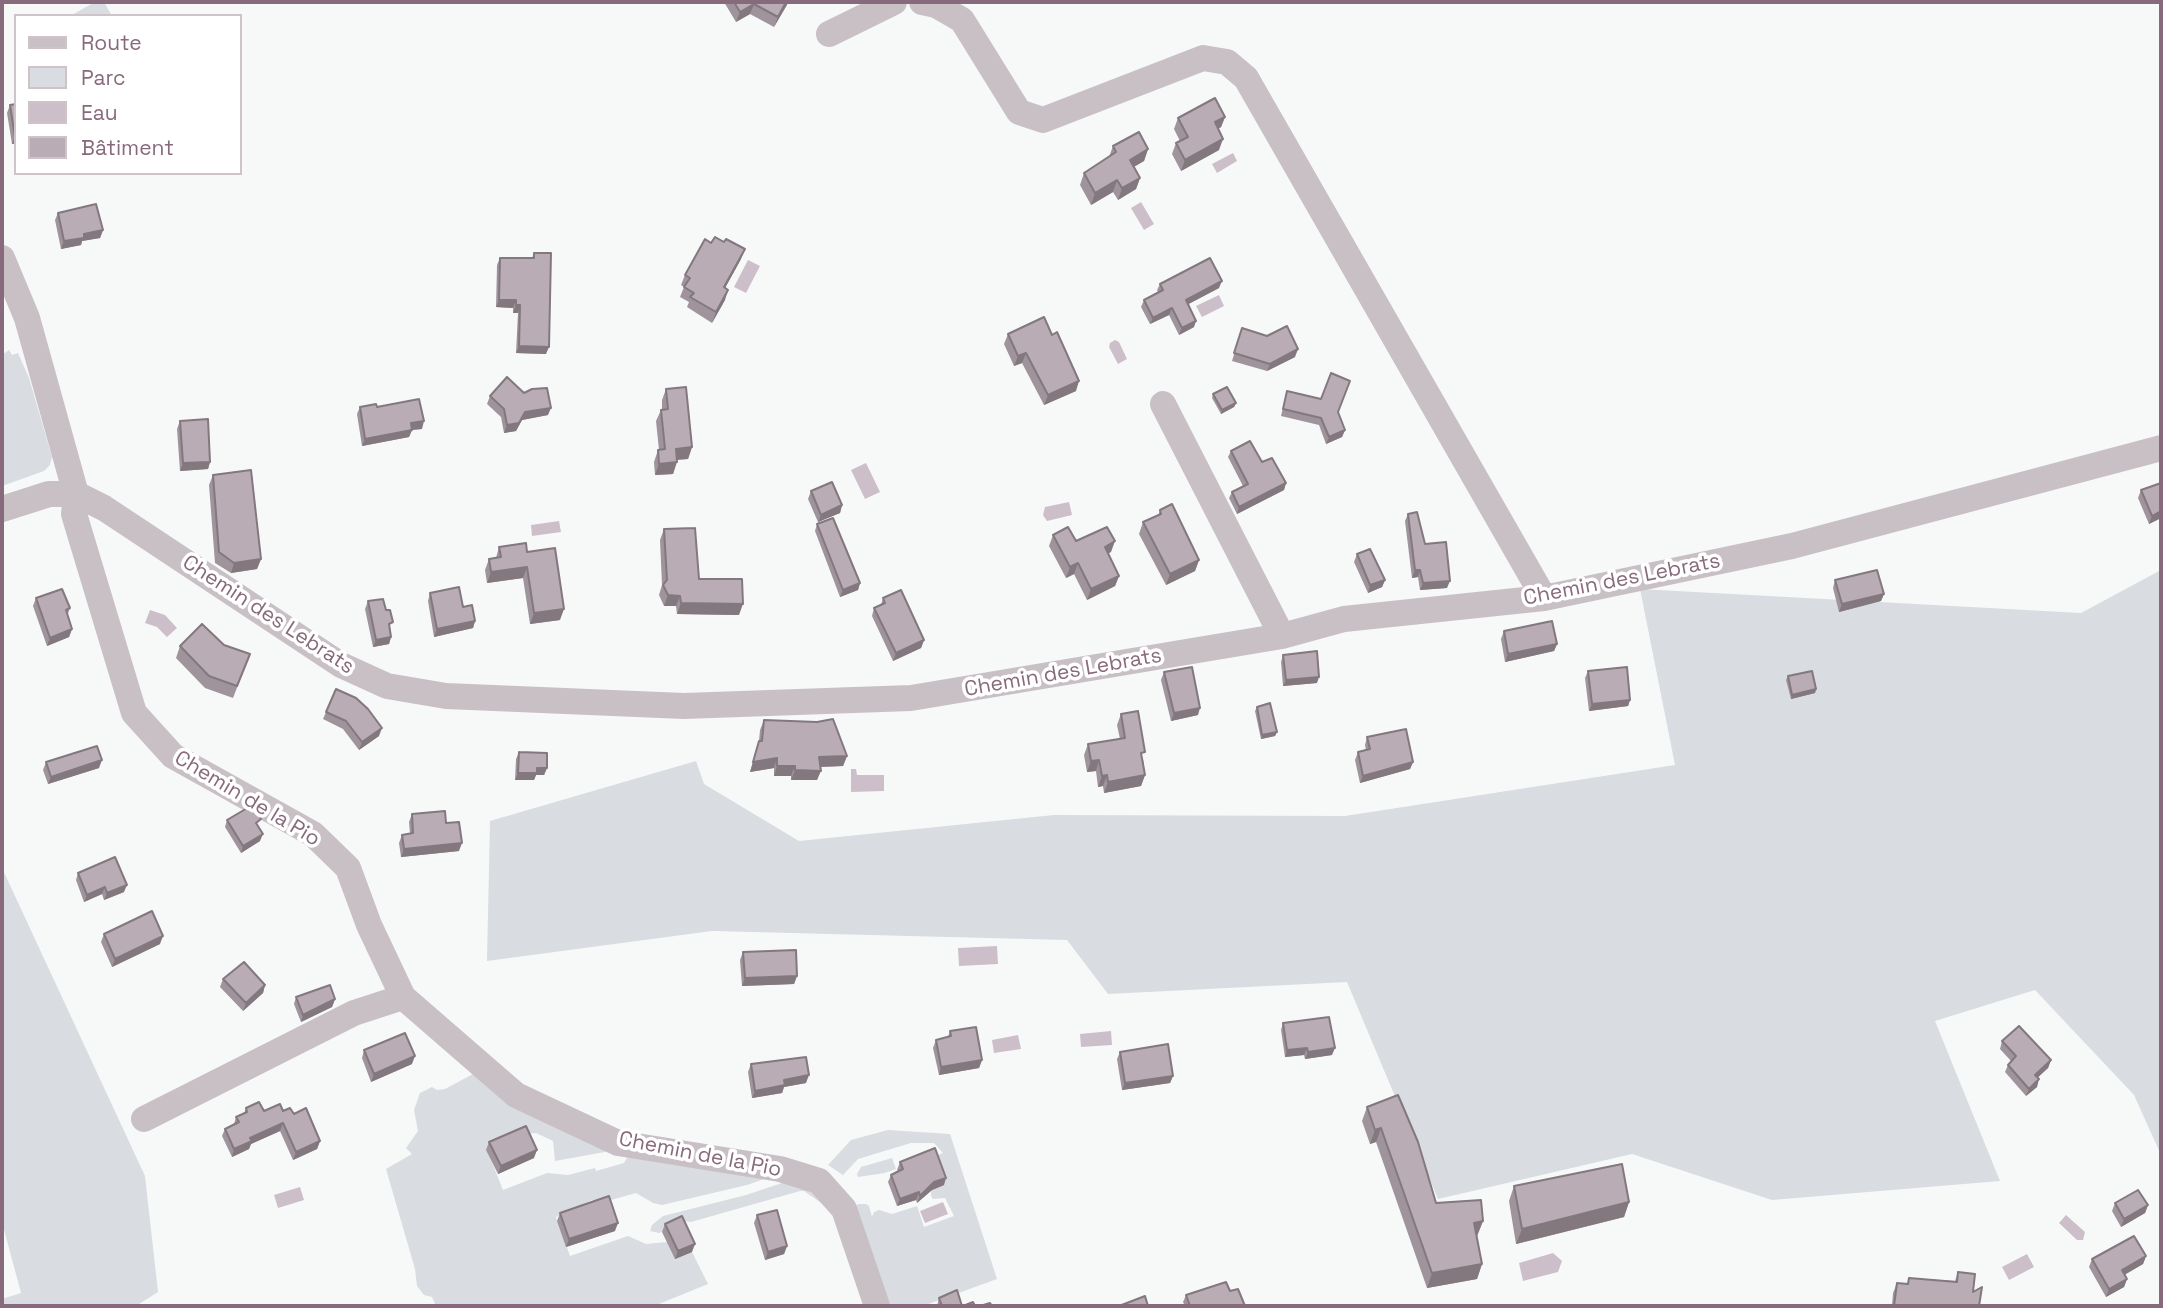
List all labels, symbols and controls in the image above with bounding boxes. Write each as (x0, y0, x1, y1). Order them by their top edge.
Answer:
legend (14, 14, 242, 175)
text: Route (81, 29, 142, 56)
text: Parc (81, 64, 126, 91)
text: Eau (81, 99, 118, 126)
text: Bâtiment (81, 134, 174, 161)
street label: Chemin des Lebrats (1522, 549, 1722, 611)
street label: Chemin des Lebrats (177, 550, 359, 680)
street label: Chemin des Lebrats (962, 643, 1164, 703)
street label: Chemin de la Pio (170, 746, 324, 852)
street label: Chemin de la Pio (617, 1127, 783, 1183)

